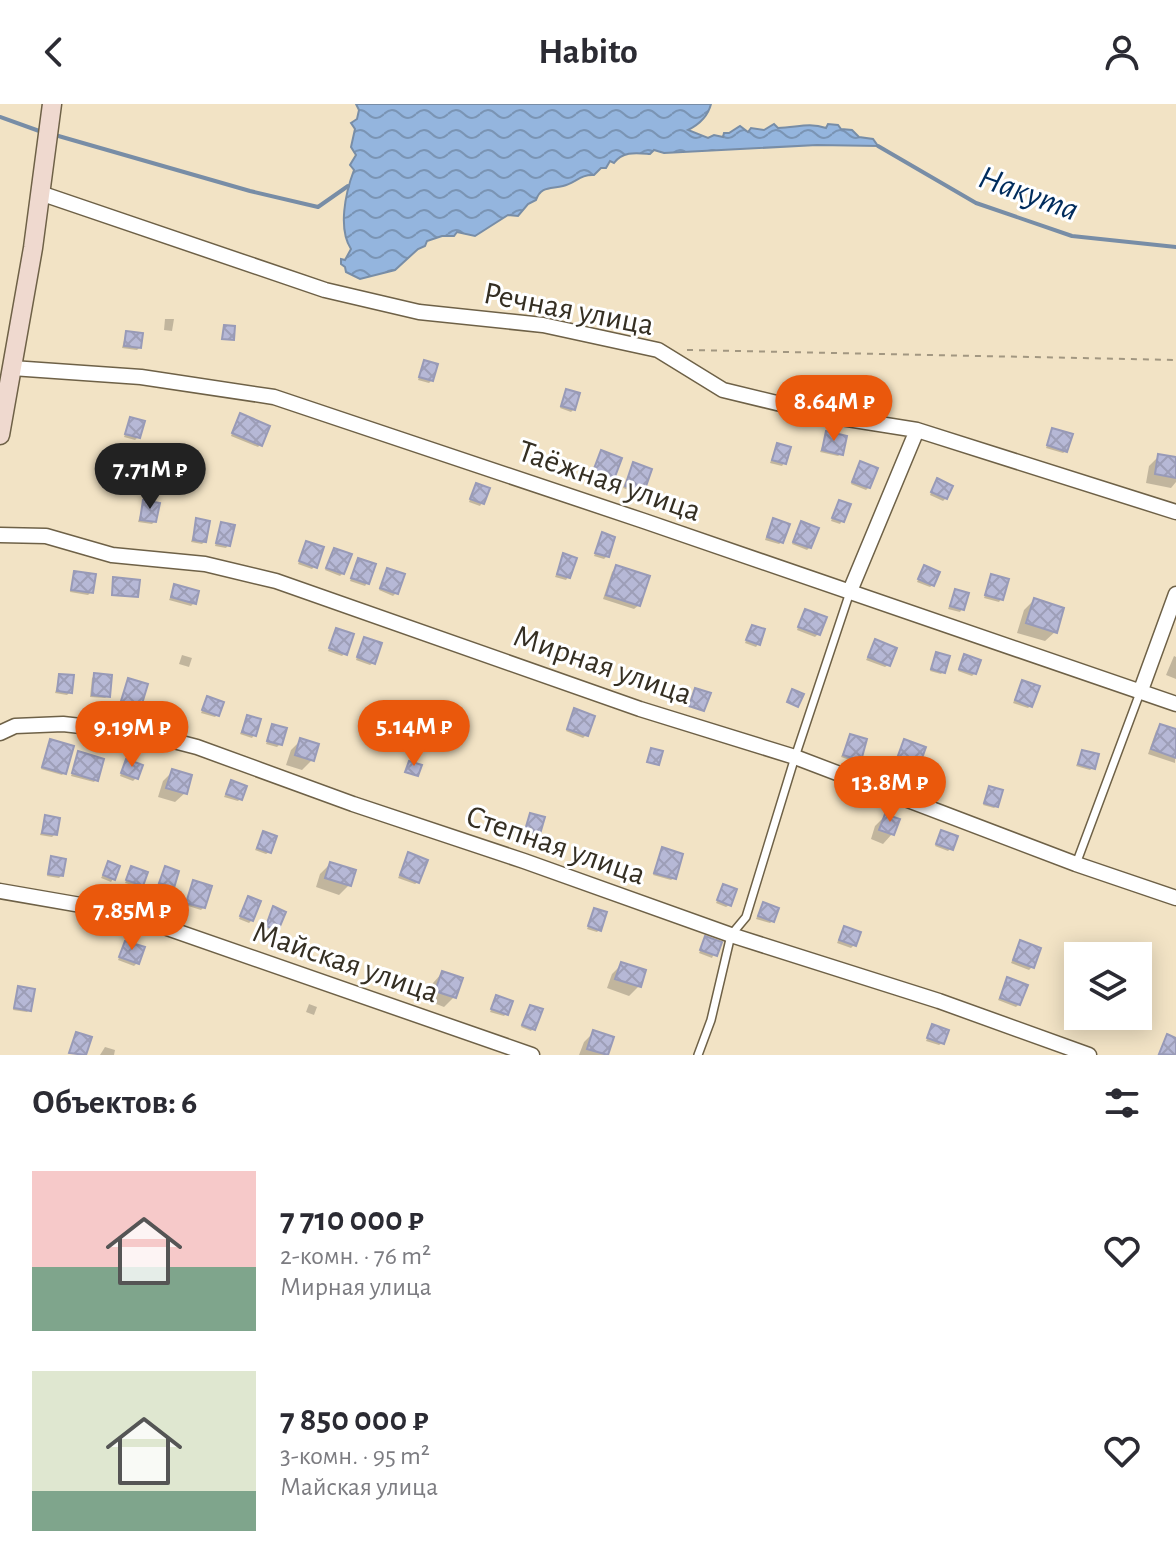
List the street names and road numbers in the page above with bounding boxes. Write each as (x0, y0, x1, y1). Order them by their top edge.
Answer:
street label: Речная улица (481, 277, 657, 341)
street label: Таёжная улица (514, 435, 705, 527)
street label: Мирная улица (509, 619, 696, 710)
street label: Степная улица (462, 799, 649, 891)
street label: Майская улица (248, 915, 443, 1009)

